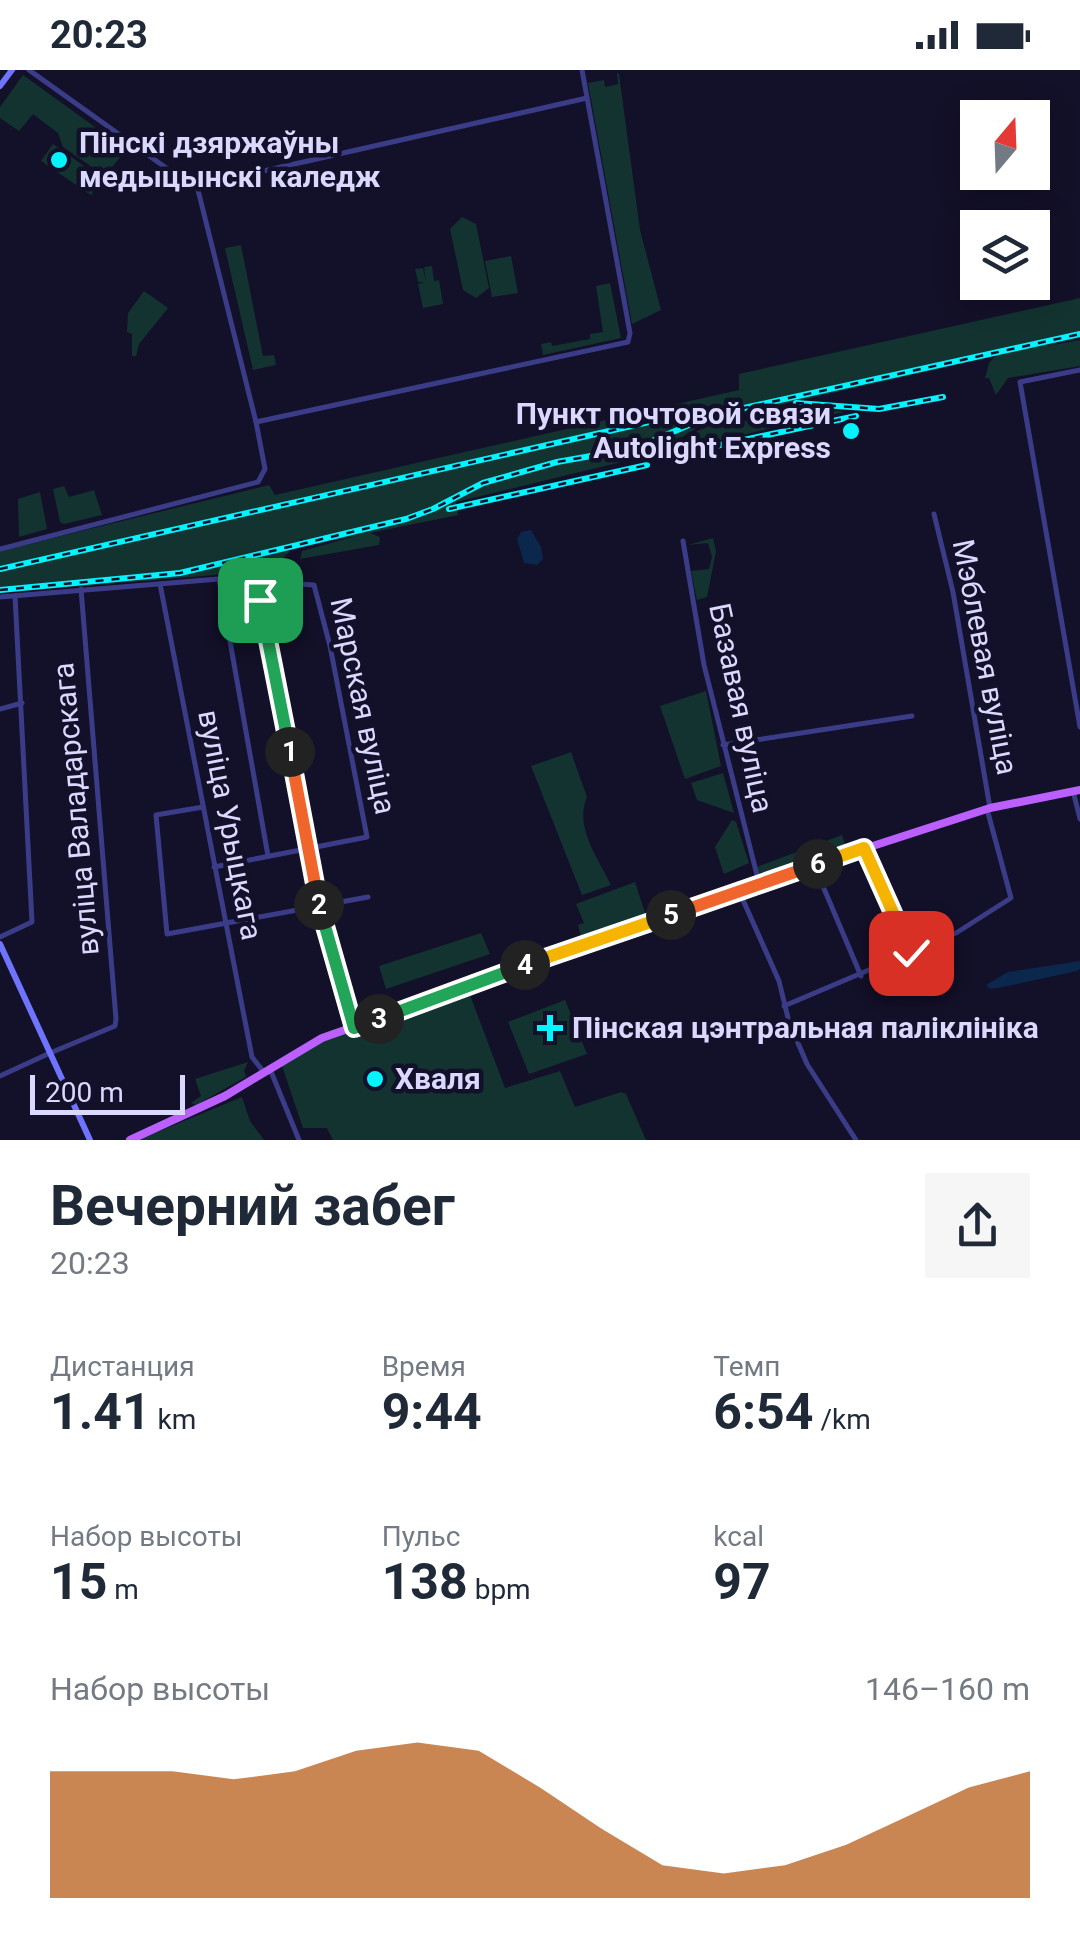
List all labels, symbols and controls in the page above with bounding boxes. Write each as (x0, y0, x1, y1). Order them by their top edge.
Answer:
text: 20:23 (50, 13, 148, 57)
north arrow (960, 100, 1050, 190)
map controls (960, 100, 1050, 300)
place label: Пінскі дзяржаўны медыцынскі каледж (79, 125, 381, 194)
marker: Пінскі дзяржаўны медыцынскі каледж (48, 149, 70, 171)
button: layers (960, 210, 1050, 300)
place label: Пункт почтовой связи Autolight Express (516, 396, 831, 465)
marker: Пункт почтовой связи Autolight Express (840, 420, 862, 442)
street label: Мэблевая вуліца (946, 536, 1025, 777)
pin (218, 558, 303, 643)
icon: arrive (233, 573, 288, 628)
street label: Марская вуліца (323, 594, 404, 818)
street label: Базавая вуліца (702, 600, 781, 816)
street label: вуліца Валадарскага (45, 661, 106, 957)
street label: вуліца Урыцкага (191, 707, 270, 943)
pin: 1 (265, 727, 315, 777)
text: 1 (282, 735, 298, 768)
pin: 6 (793, 839, 843, 889)
text: 6 (810, 847, 826, 880)
pin: 2 (294, 880, 344, 930)
text: 2 (311, 888, 327, 921)
pin: 5 (646, 890, 696, 940)
text: 5 (663, 898, 679, 931)
pin (869, 911, 954, 996)
icon: check (884, 926, 939, 981)
pin: 4 (500, 940, 550, 990)
text: 4 (517, 948, 533, 981)
pin: 3 (354, 994, 404, 1044)
text: 3 (371, 1002, 387, 1035)
place label: Пінская цэнтральная паліклініка (572, 1010, 1039, 1045)
marker: Пінская цэнтральная паліклініка (537, 1015, 563, 1041)
place label: Хваля (395, 1061, 481, 1096)
marker: Хваля (364, 1068, 386, 1090)
scale bar (30, 1070, 185, 1114)
text: 200 m (45, 1076, 124, 1109)
button: share (925, 1173, 1030, 1278)
text: Вечерний забег (50, 1174, 455, 1238)
text: 20:23 (50, 1244, 130, 1282)
text: Дистанция (50, 1350, 195, 1383)
text: Время (382, 1350, 466, 1383)
text: Темп (713, 1350, 780, 1383)
text: 1.41 (50, 1383, 151, 1441)
text: 9:44 (382, 1383, 482, 1441)
text: 6:54 (713, 1383, 813, 1441)
text: km (151, 1403, 196, 1436)
text: /km (813, 1403, 871, 1436)
text: Набор высоты (50, 1520, 243, 1553)
text: Пульс (382, 1520, 460, 1553)
text: kcal (713, 1520, 764, 1553)
text: 15 (50, 1553, 107, 1611)
text: 138 (382, 1553, 468, 1611)
text: 97 (713, 1553, 771, 1611)
text: m (107, 1573, 139, 1606)
text: bpm (468, 1573, 531, 1606)
text: Набор высоты (50, 1670, 270, 1708)
text: 146–160 m (865, 1670, 1030, 1708)

